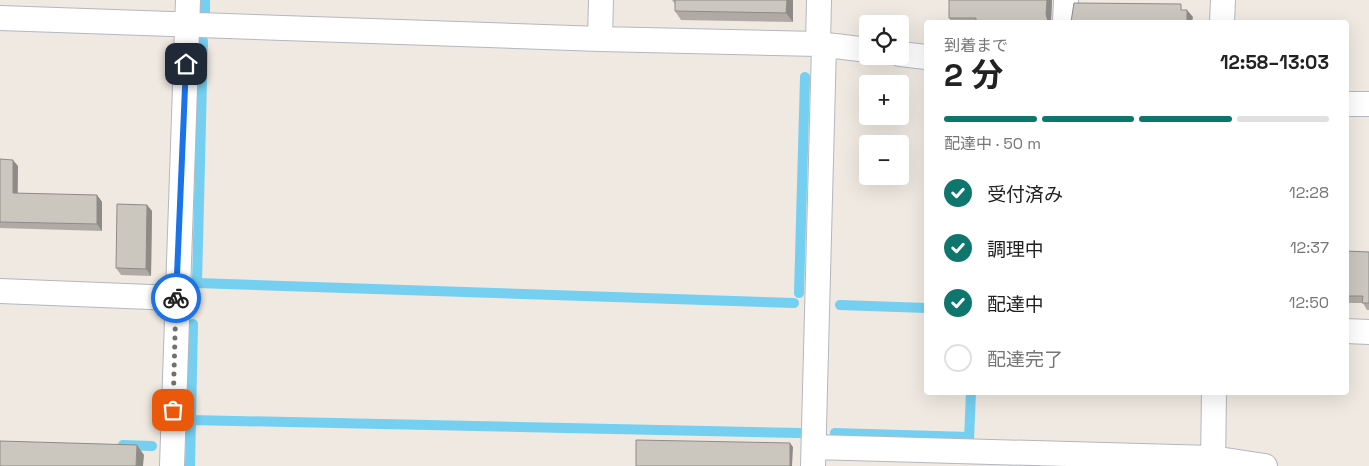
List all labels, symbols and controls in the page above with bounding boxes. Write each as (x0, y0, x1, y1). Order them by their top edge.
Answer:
map controls (859, 15, 909, 185)
button: locate (859, 15, 909, 65)
text: 到着まで (944, 35, 1008, 56)
pin (165, 43, 207, 85)
icon: home (172, 50, 200, 78)
text: 12:58–13:03 (1220, 50, 1329, 75)
text: 2 分 (944, 55, 1003, 95)
button: + (859, 75, 909, 125)
text: 配達中 · 50 m (944, 133, 1041, 154)
button: − (859, 135, 909, 185)
icon: check (944, 179, 972, 207)
text: 受付済み (987, 182, 1063, 207)
text: 12:28 (1289, 182, 1329, 203)
icon: check (944, 234, 972, 262)
text: 調理中 (987, 237, 1044, 262)
text: 12:37 (1290, 237, 1329, 258)
courier (151, 273, 201, 323)
icon: bike (162, 284, 190, 312)
icon: check (944, 289, 972, 317)
text: 配達中 (987, 292, 1044, 317)
text: 12:50 (1289, 292, 1329, 313)
text: 配達完了 (987, 347, 1063, 372)
pin (152, 389, 194, 431)
icon: bag (159, 396, 187, 424)

